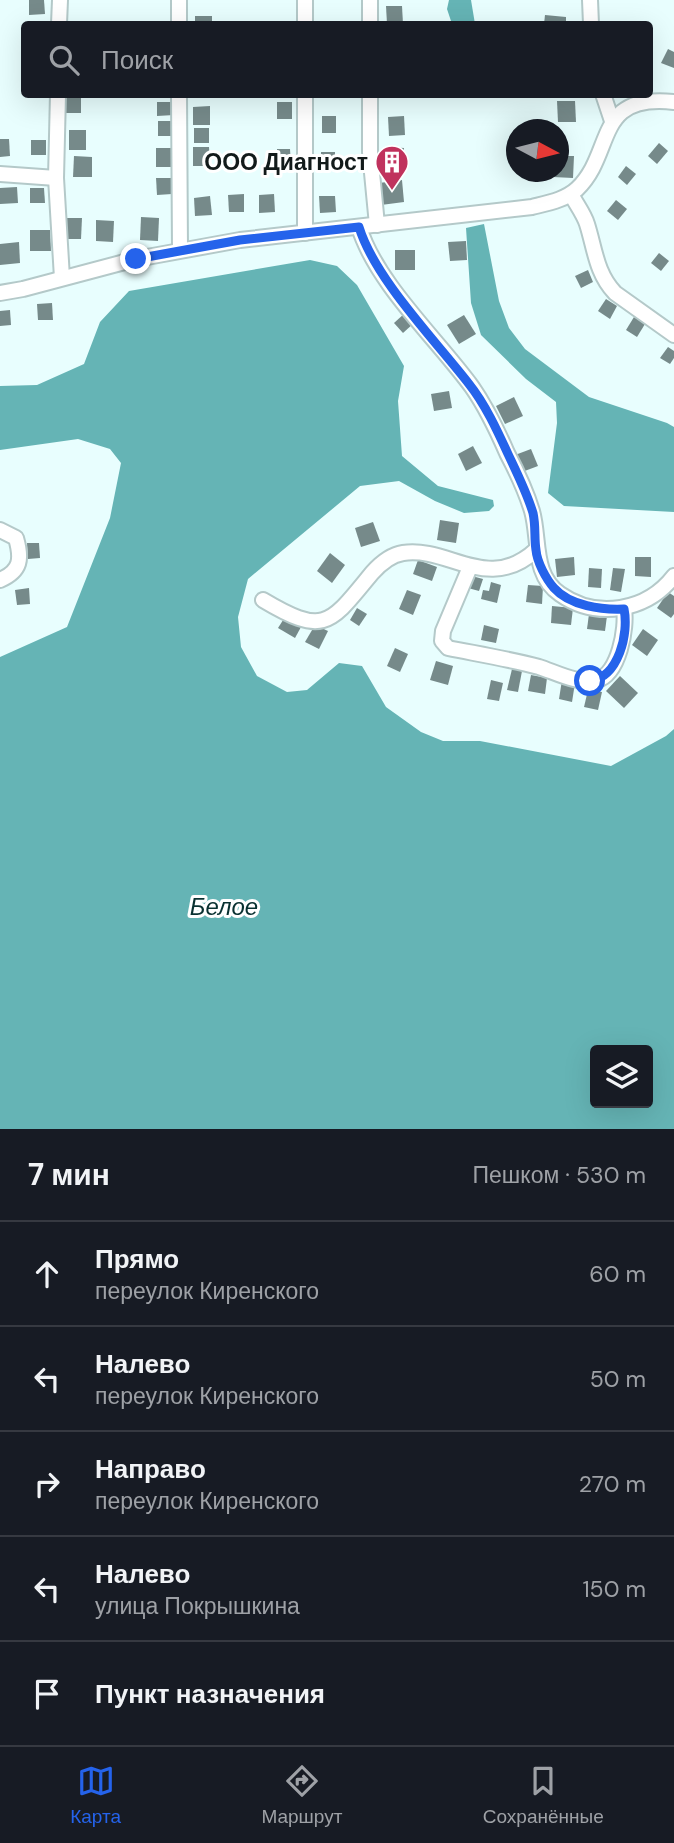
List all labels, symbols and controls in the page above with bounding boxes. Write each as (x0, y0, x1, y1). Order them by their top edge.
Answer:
search box (21, 21, 653, 98)
icon: search (45, 41, 83, 79)
text: Поиск (101, 43, 173, 77)
north arrow (506, 119, 569, 182)
building icon: ООО Диагност (373, 143, 411, 192)
place label: ООО Диагност (204, 147, 368, 177)
route end (120, 243, 151, 274)
route start (574, 665, 605, 696)
water label: Белое (190, 891, 258, 922)
map controls (590, 1045, 653, 1108)
button: layers (590, 1045, 653, 1108)
text: 7 мин (28, 1155, 110, 1194)
text: Пешком · 530 m (473, 1160, 646, 1190)
text: Прямо (95, 1242, 179, 1276)
icon: ahead (28, 1255, 66, 1293)
text: 60 m (589, 1259, 646, 1289)
text: переулок Киренского (95, 1276, 319, 1306)
text: Налево (95, 1347, 190, 1381)
icon: left (28, 1360, 66, 1398)
text: 50 m (590, 1364, 646, 1394)
text: переулок Киренского (95, 1381, 319, 1411)
text: Направо (95, 1452, 206, 1486)
icon: right (28, 1465, 66, 1503)
text: 270 m (579, 1469, 646, 1499)
text: переулок Киренского (95, 1486, 319, 1516)
text: Налево (95, 1557, 190, 1591)
icon: left (28, 1570, 66, 1608)
text: 150 m (582, 1574, 646, 1604)
text: улица Покрышкина (95, 1591, 300, 1621)
icon: arrive (28, 1675, 66, 1713)
text: Пункт назначения (95, 1677, 325, 1711)
tab: Карта (70, 1762, 121, 1829)
tab: Маршрут (261, 1762, 342, 1829)
tab: Сохранённые (483, 1762, 604, 1829)

